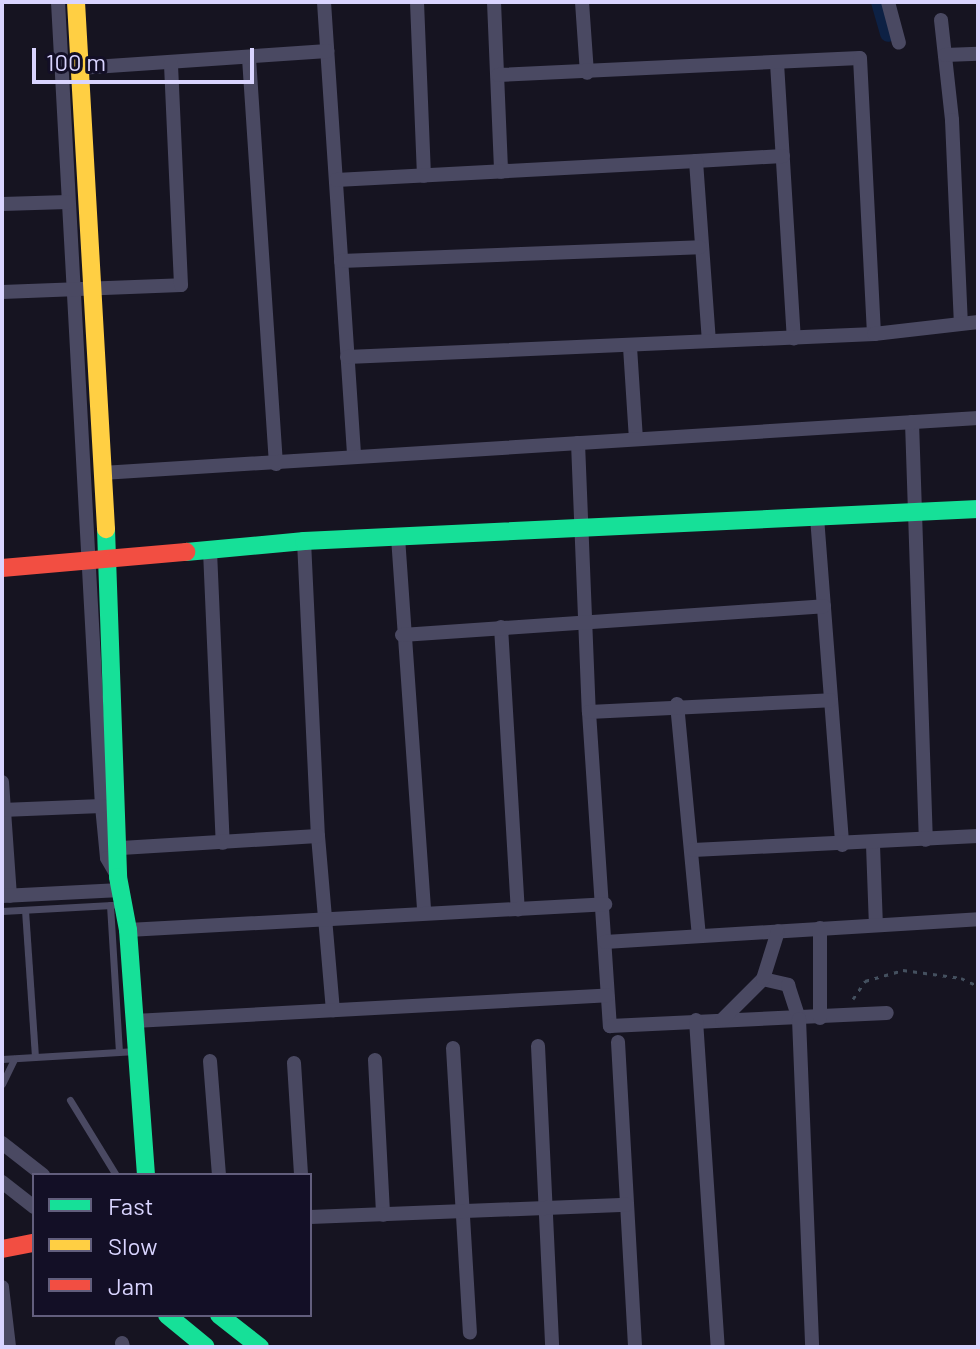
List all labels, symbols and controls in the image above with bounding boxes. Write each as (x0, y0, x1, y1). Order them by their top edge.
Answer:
scale bar (36, 32, 258, 82)
text: 100 m (46, 47, 106, 76)
legend (32, 1173, 312, 1317)
text: Fast (108, 1191, 153, 1220)
text: Slow (108, 1231, 157, 1260)
text: Jam (108, 1271, 154, 1300)

